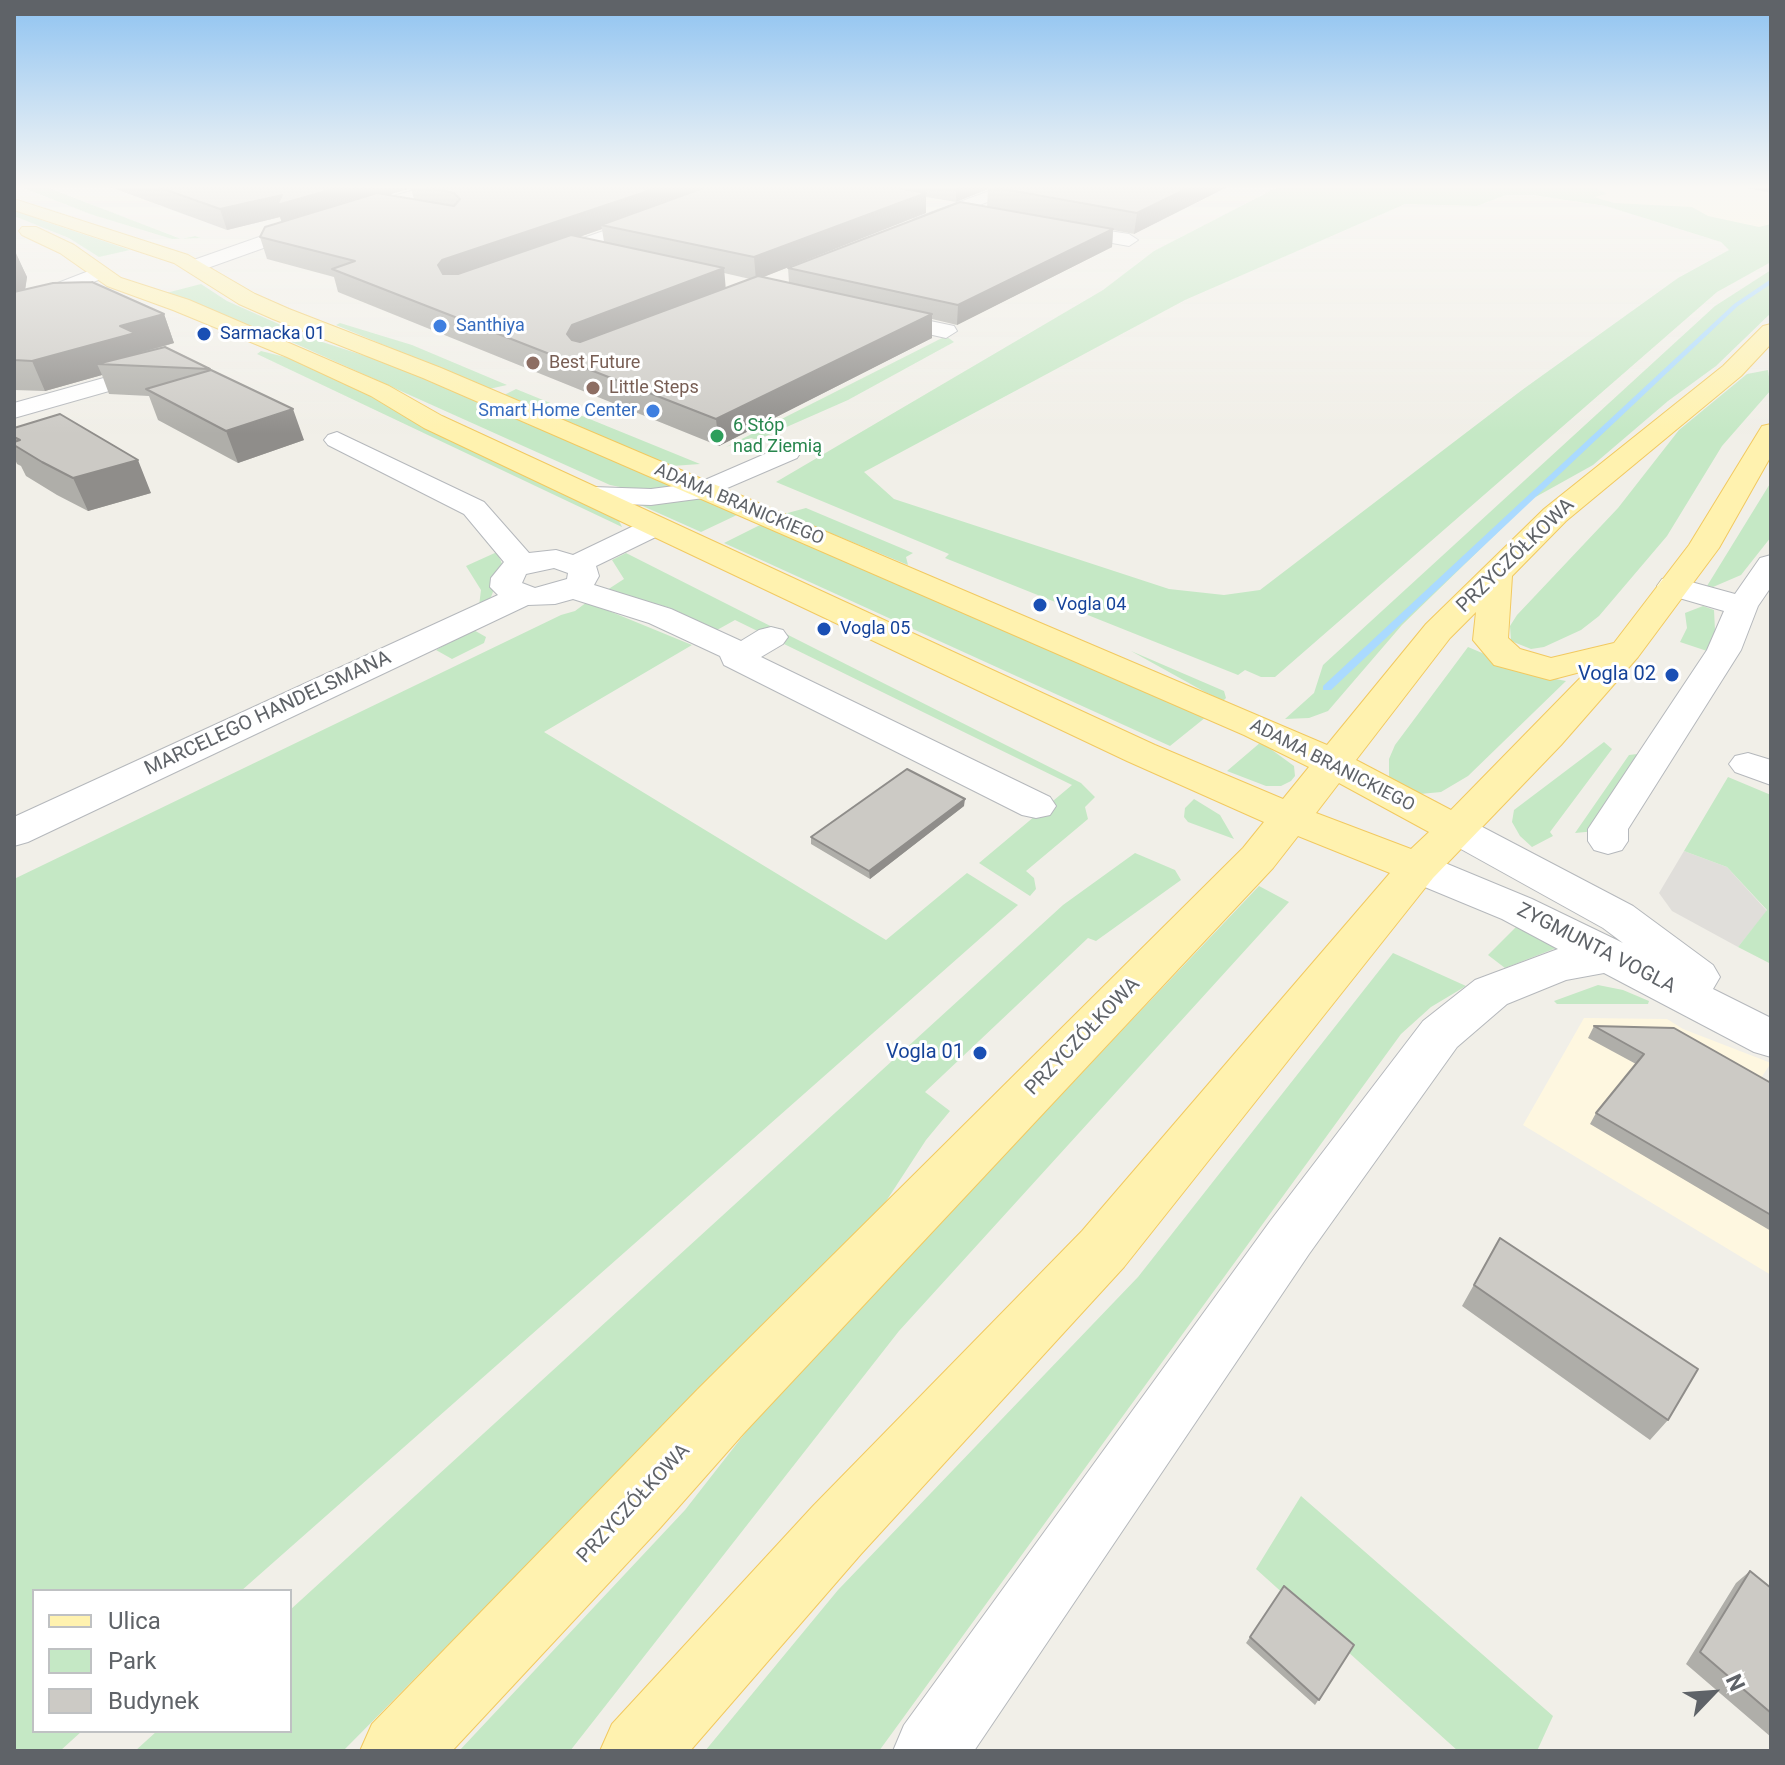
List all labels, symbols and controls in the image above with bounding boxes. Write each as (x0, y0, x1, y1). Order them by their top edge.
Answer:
place label: Santhiya (456, 315, 525, 337)
marker: Santhiya (431, 317, 449, 335)
place label: Sarmacka 01 (220, 323, 325, 345)
marker: Sarmacka 01 (195, 325, 213, 343)
place label: Best Future (549, 352, 640, 374)
marker: Best Future (524, 354, 542, 372)
place label: Little Steps (609, 377, 699, 399)
marker: Little Steps (584, 379, 602, 397)
place label: Smart Home Center (478, 400, 637, 422)
marker: Smart Home Center (644, 402, 662, 420)
place label: 6 Stóp nad Ziemią (733, 415, 822, 458)
marker: 6 Stóp nad Ziemią (708, 427, 726, 445)
street label: ADAMA BRANICKIEGO (651, 460, 827, 550)
street label: PRZYCZÓŁKOWA (1452, 494, 1580, 618)
place label: Vogla 04 (1056, 594, 1126, 616)
marker: Vogla 04 (1031, 596, 1049, 614)
place label: Vogla 05 (840, 618, 910, 640)
marker: Vogla 05 (815, 620, 833, 638)
street label: MARCELEGO HANDELSMANA (141, 646, 395, 782)
place label: Vogla 02 (1578, 663, 1656, 687)
marker: Vogla 02 (1663, 666, 1681, 684)
street label: ADAMA BRANICKIEGO (1246, 715, 1418, 817)
street label: ZYGMUNTA VOGLA (1513, 899, 1679, 999)
street label: PRZYCZÓŁKOWA (1021, 973, 1145, 1101)
place label: Vogla 01 (886, 1041, 964, 1065)
marker: Vogla 01 (971, 1044, 989, 1062)
street label: PRZYCZÓŁKOWA (573, 1439, 695, 1569)
legend (32, 1589, 292, 1733)
text: Ulica (108, 1607, 161, 1635)
text: Park (108, 1647, 156, 1675)
north arrow (1673, 1653, 1753, 1733)
text: N (1721, 1670, 1750, 1695)
text: Budynek (108, 1687, 199, 1715)

